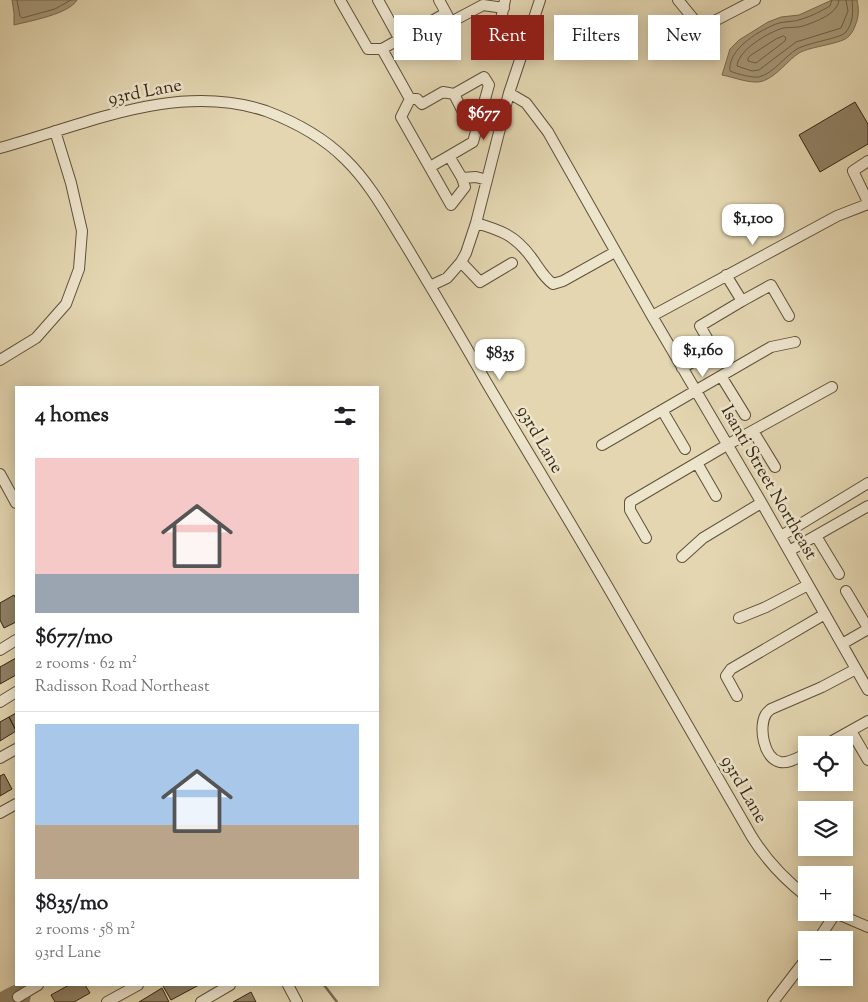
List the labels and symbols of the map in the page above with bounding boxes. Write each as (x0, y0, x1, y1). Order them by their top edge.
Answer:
street label: 93rd Lane (106, 73, 184, 113)
pin: $677 (454, 98, 514, 141)
pin: $1,100 (712, 204, 794, 246)
pin: $1,160 (662, 336, 744, 378)
pin: $835 (470, 338, 530, 381)
street label: 93rd Lane (509, 401, 569, 479)
street label: Isanti Street Northeast (713, 401, 823, 565)
street label: 93rd Lane (713, 751, 773, 829)

